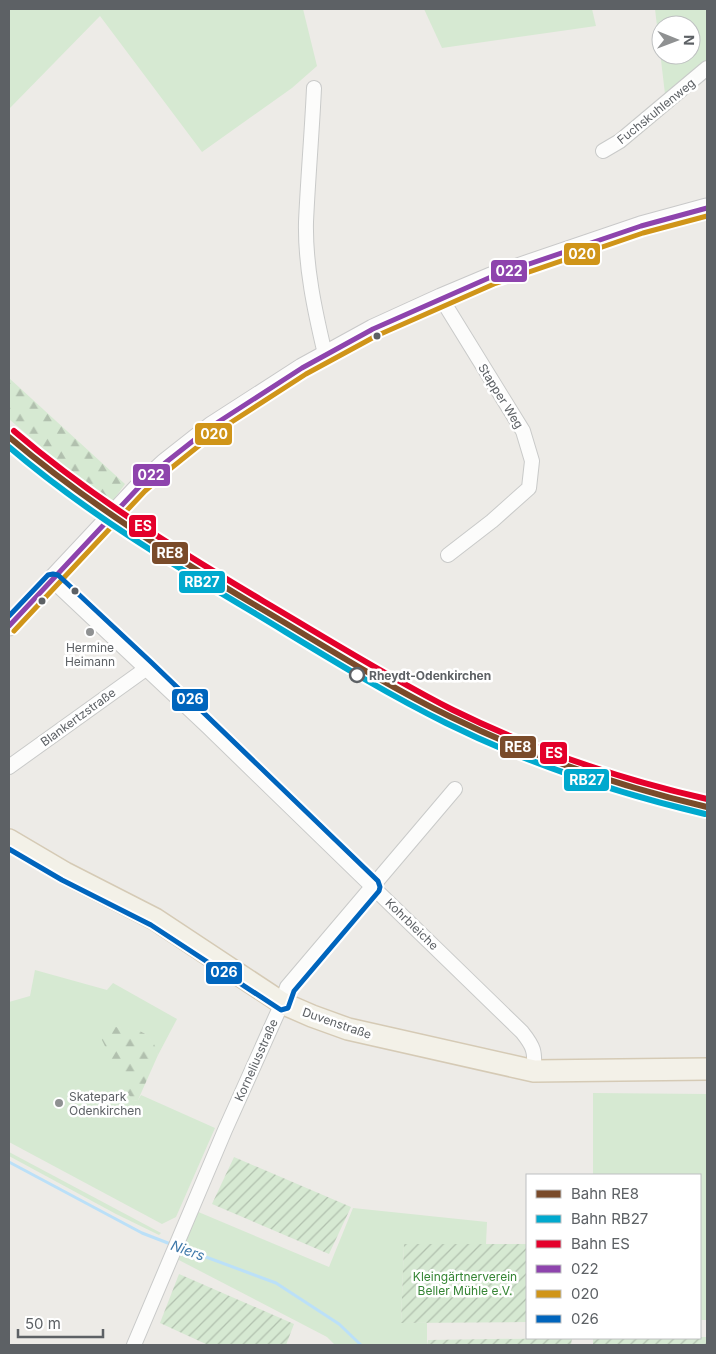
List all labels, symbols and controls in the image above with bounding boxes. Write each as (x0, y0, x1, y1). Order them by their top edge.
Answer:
north arrow (651, 15, 701, 65)
text: N (681, 35, 698, 46)
street label: Fuchskuhlenweg (614, 75, 698, 147)
line badge: 020 (563, 242, 601, 266)
text: 020 (568, 245, 596, 262)
line badge: 022 (490, 259, 528, 283)
text: 022 (495, 262, 523, 279)
unlabelled marker (372, 331, 382, 341)
street label: Stapper Weg (475, 361, 527, 431)
line badge: 020 (194, 422, 233, 446)
text: 020 (200, 425, 228, 442)
line badge: 022 (132, 463, 171, 487)
text: 022 (137, 466, 165, 483)
line badge: ES (128, 514, 157, 538)
text: ES (134, 517, 152, 534)
line badge: RE8 (151, 541, 189, 565)
text: RE8 (157, 544, 183, 561)
line badge: RB27 (178, 570, 226, 594)
text: RB27 (184, 573, 220, 590)
unlabelled marker (70, 586, 80, 596)
unlabelled marker (37, 596, 47, 606)
marker: Hermine Heimann (84, 626, 96, 638)
place label: Hermine Heimann (65, 640, 115, 669)
marker: Rheydt-Odenkirchen (349, 667, 365, 683)
place label: Rheydt-Odenkirchen (369, 668, 491, 683)
street label: Blankertzstraße (38, 685, 118, 749)
line badge: 026 (171, 688, 209, 712)
text: 026 (176, 690, 204, 707)
line badge: RE8 (499, 735, 537, 759)
text: RE8 (505, 738, 531, 755)
line badge: ES (539, 741, 568, 765)
text: ES (545, 744, 563, 761)
line badge: RB27 (563, 768, 610, 792)
text: RB27 (569, 771, 605, 788)
street label: Kohrbleiche (382, 895, 442, 953)
line badge: 026 (205, 961, 243, 985)
text: 026 (210, 963, 238, 980)
street label: Duvenstraße (300, 1004, 374, 1042)
street label: Korneliusstraße (231, 1016, 281, 1104)
place label: Skatepark Odenkirchen (69, 1089, 141, 1118)
marker: Skatepark Odenkirchen (53, 1097, 65, 1109)
legend (526, 1174, 701, 1339)
text: Bahn RE8 (571, 1184, 639, 1203)
text: Bahn RB27 (571, 1209, 648, 1228)
text: Bahn ES (571, 1234, 630, 1253)
water label: Niers (169, 1236, 207, 1264)
text: 022 (571, 1259, 599, 1278)
park label: Kleingärtnerverein Beller Mühle e.V. (413, 1269, 517, 1298)
text: 020 (571, 1284, 599, 1303)
scale bar (18, 1306, 102, 1338)
text: 026 (571, 1309, 599, 1328)
text: 50 m (25, 1314, 61, 1333)

